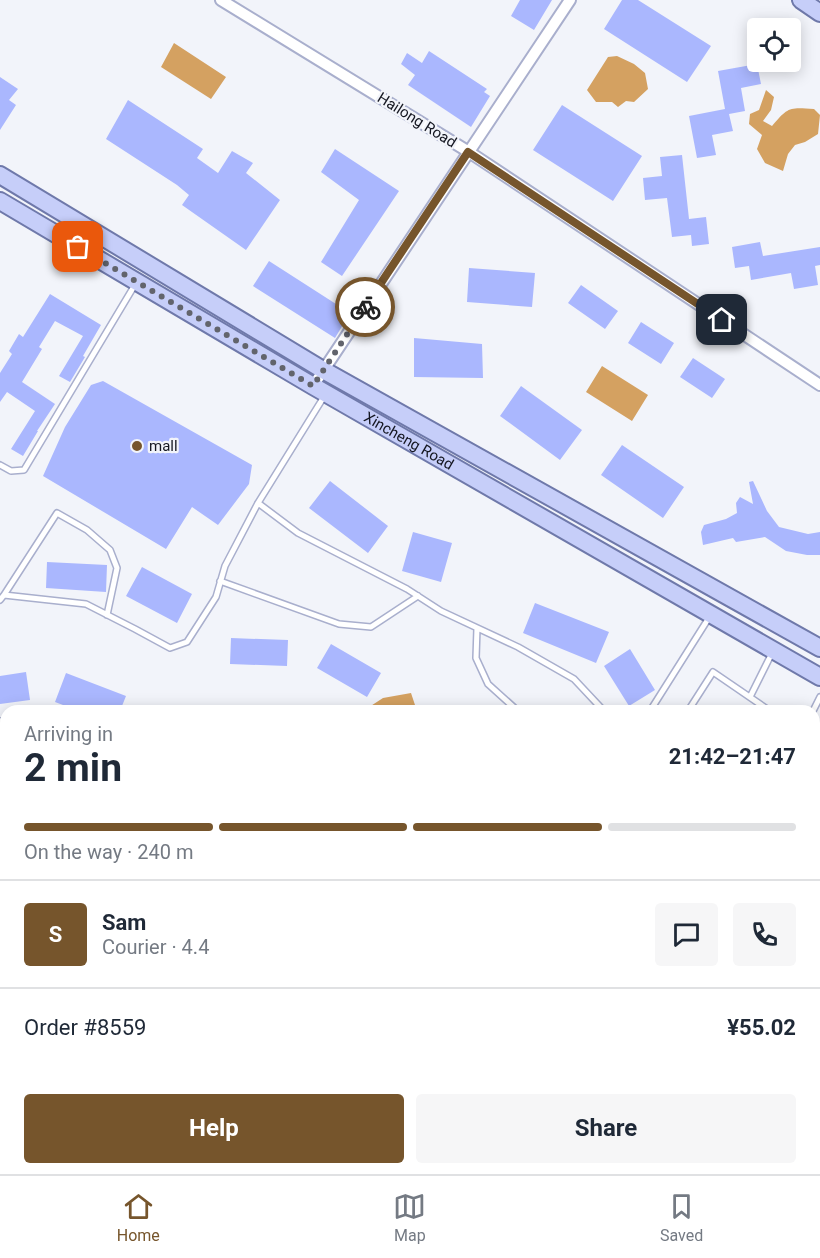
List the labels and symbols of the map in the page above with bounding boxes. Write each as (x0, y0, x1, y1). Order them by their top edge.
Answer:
street label: Hailong Road (374, 89, 460, 151)
pin (52, 221, 103, 272)
courier (335, 277, 395, 337)
pin (696, 294, 747, 345)
street label: Xincheng Road (361, 408, 457, 474)
place label: mall (149, 437, 178, 455)
marker: mall (130, 439, 144, 453)

